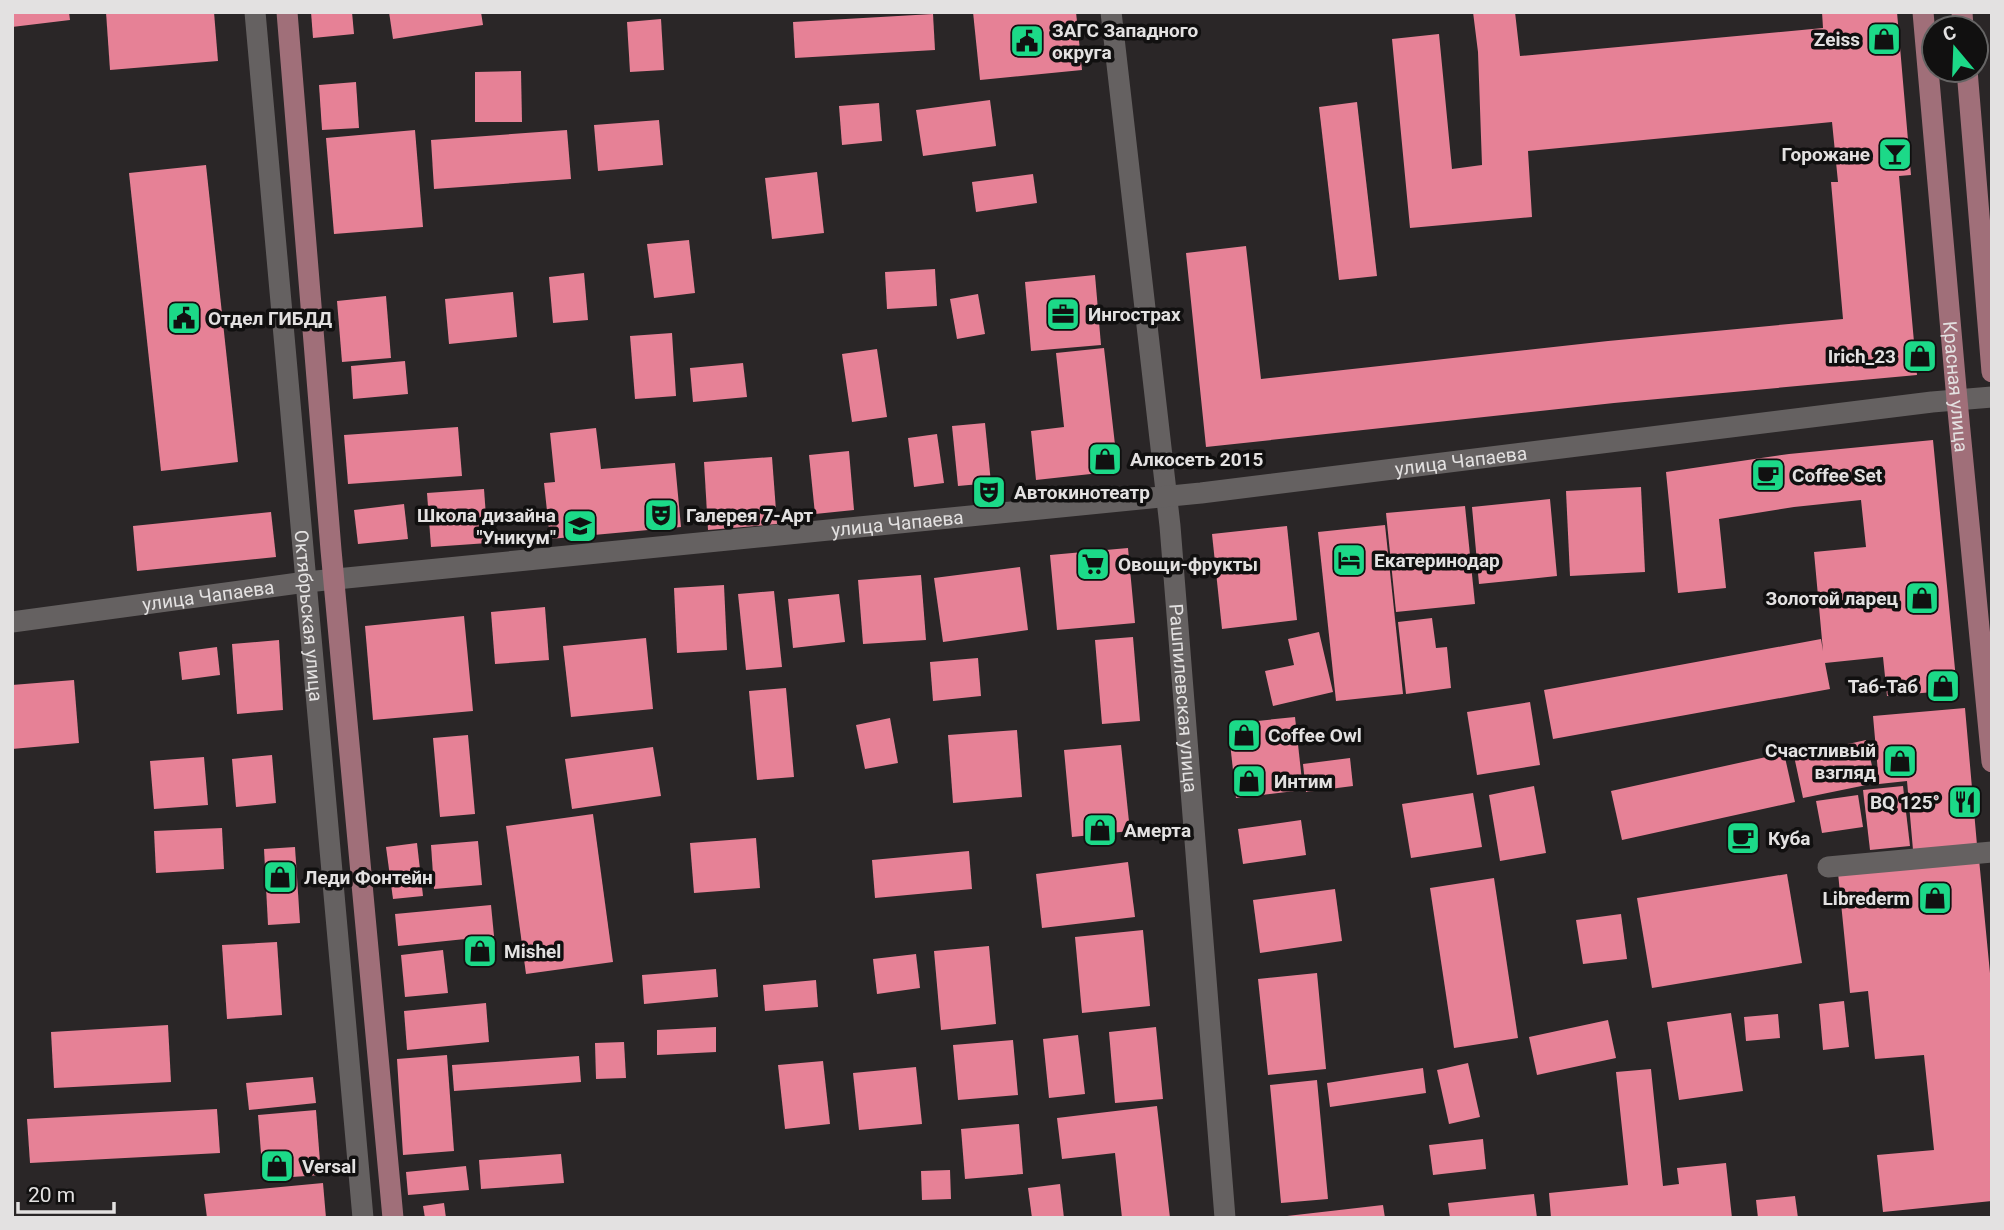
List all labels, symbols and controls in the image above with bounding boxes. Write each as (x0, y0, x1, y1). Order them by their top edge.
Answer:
north arrow (1920, 14, 1990, 84)
place label: ЗАГС Западного округа (1052, 19, 1199, 64)
shop icon: Zeiss (1865, 20, 1903, 58)
text: С (1940, 21, 1959, 46)
public building icon: ЗАГС Западного округа (1008, 22, 1046, 60)
place label: Zeiss (1814, 28, 1860, 51)
bar icon: Горожане (1876, 135, 1914, 173)
place label: Горожане (1782, 143, 1870, 166)
office icon: Ингострах (1044, 295, 1082, 333)
public building icon: Отдел ГИБДД (165, 299, 203, 337)
place label: Ингострах (1088, 303, 1181, 326)
place label: Отдел ГИБДД (208, 307, 332, 330)
street label: Красная улица (1938, 320, 1973, 453)
shop icon: Irich_23 (1901, 337, 1939, 375)
place label: Irich_23 (1828, 345, 1896, 368)
shop icon: Алкосеть 2015 (1086, 440, 1124, 478)
street label: улица Чапаева (1394, 442, 1528, 481)
place label: Алкосеть 2015 (1130, 448, 1263, 471)
cafe icon: Coffee Set (1749, 456, 1787, 494)
place label: Coffee Set (1792, 464, 1883, 487)
theatre icon: Автокинотеатр (970, 473, 1008, 511)
place label: Автокинотеатр (1014, 481, 1150, 504)
theatre icon: Галерея 7-Арт (642, 496, 680, 534)
place label: Школа дизайна "Уникум" (417, 504, 556, 549)
place label: Галерея 7-Арт (686, 504, 813, 527)
street label: улица Чапаева (830, 506, 965, 542)
school or university icon: Школа дизайна "Уникум" (561, 507, 599, 545)
street label: Октябрьская улица (289, 529, 328, 702)
hotel icon: Екатеринодар (1330, 541, 1368, 579)
supermarket icon: Овощи-фрукты (1074, 545, 1112, 583)
place label: Екатеринодар (1374, 549, 1500, 572)
place label: Овощи-фрукты (1118, 553, 1258, 576)
street label: улица Чапаева (141, 575, 276, 616)
shop icon: Золотой ларец (1903, 579, 1941, 617)
place label: Золотой ларец (1765, 587, 1898, 610)
street label: Рашпилевская улица (1164, 603, 1202, 793)
shop icon: Таб-Таб (1924, 667, 1962, 705)
place label: Таб-Таб (1848, 675, 1918, 698)
shop icon: Coffee Owl (1225, 716, 1263, 754)
place label: Coffee Owl (1268, 724, 1362, 747)
place label: Счастливый взгляд (1765, 739, 1876, 784)
shop icon: Счастливый взгляд (1881, 742, 1919, 780)
shop icon: Интим (1230, 762, 1268, 800)
place label: Интим (1274, 770, 1333, 793)
restaurant icon: BQ 125° (1946, 783, 1984, 821)
place label: BQ 125° (1870, 791, 1940, 814)
shop icon: Амерта (1081, 811, 1119, 849)
place label: Амерта (1124, 819, 1191, 842)
cafe icon: Куба (1724, 819, 1762, 857)
place label: Куба (1768, 827, 1810, 850)
shop icon: Леди Фонтейн (261, 858, 299, 896)
place label: Леди Фонтейн (304, 866, 433, 889)
shop icon: Librederm (1916, 879, 1954, 917)
place label: Librederm (1823, 887, 1910, 910)
shop icon: Mishel (461, 932, 499, 970)
place label: Mishel (504, 940, 561, 963)
shop icon: Versal (258, 1147, 296, 1185)
place label: Versal (302, 1155, 356, 1178)
scale bar (18, 1170, 114, 1214)
text: 20 m (28, 1183, 75, 1207)

